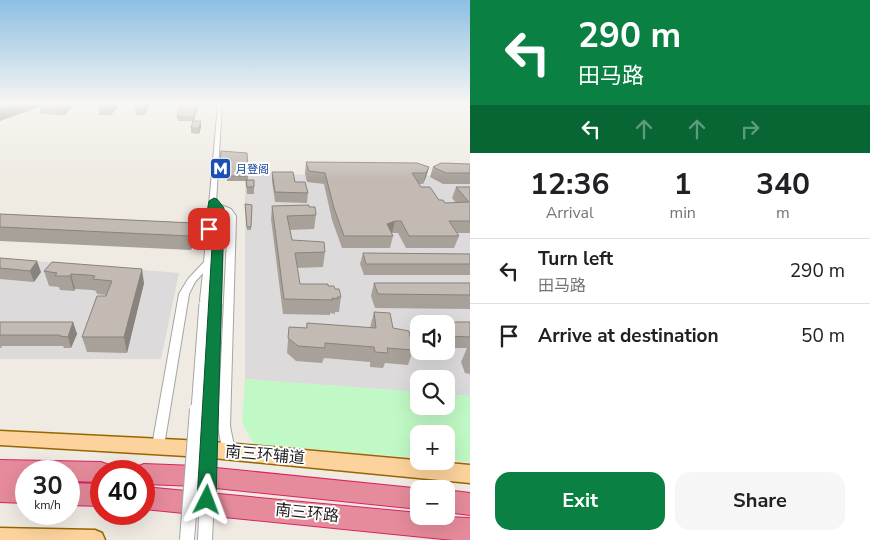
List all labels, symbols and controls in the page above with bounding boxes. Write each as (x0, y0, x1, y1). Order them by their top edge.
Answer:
text: 290 m (578, 12, 681, 59)
icon: left (495, 20, 560, 85)
text: 田马路 (578, 61, 644, 91)
icon: left (577, 115, 605, 143)
icon: ahead (630, 115, 658, 143)
icon: ahead (683, 115, 711, 143)
icon: right (736, 115, 764, 143)
metro station icon: 月登阁 (208, 157, 232, 181)
place label: 月登阁 (236, 162, 269, 177)
text: 12:36 (530, 164, 609, 205)
text: 1 (674, 164, 692, 205)
text: 340 (756, 164, 810, 205)
text: Arrival (546, 202, 594, 224)
text: min (669, 202, 696, 224)
text: m (776, 202, 790, 224)
pin (188, 208, 230, 250)
icon: arrive (195, 215, 223, 243)
text: Turn left (538, 246, 613, 272)
icon: left (495, 257, 523, 285)
text: 290 m (790, 258, 845, 284)
text: 田马路 (538, 275, 586, 297)
map controls (410, 315, 455, 525)
button: sound (410, 315, 455, 360)
icon: arrive (495, 322, 523, 350)
text: Arrive at destination (538, 323, 719, 349)
text: 50 m (801, 323, 845, 349)
button: search (410, 370, 455, 415)
button: + (410, 425, 455, 470)
street label: 南三环辅道 (224, 441, 306, 469)
speed limit sign: 40 (90, 460, 155, 525)
text: 30 (32, 469, 63, 503)
button: Exit (495, 472, 665, 530)
button: Share (675, 472, 845, 530)
position arrow (180, 473, 232, 525)
button: − (410, 480, 455, 525)
text: km/h (34, 497, 61, 513)
street label: 南三环路 (274, 499, 340, 527)

